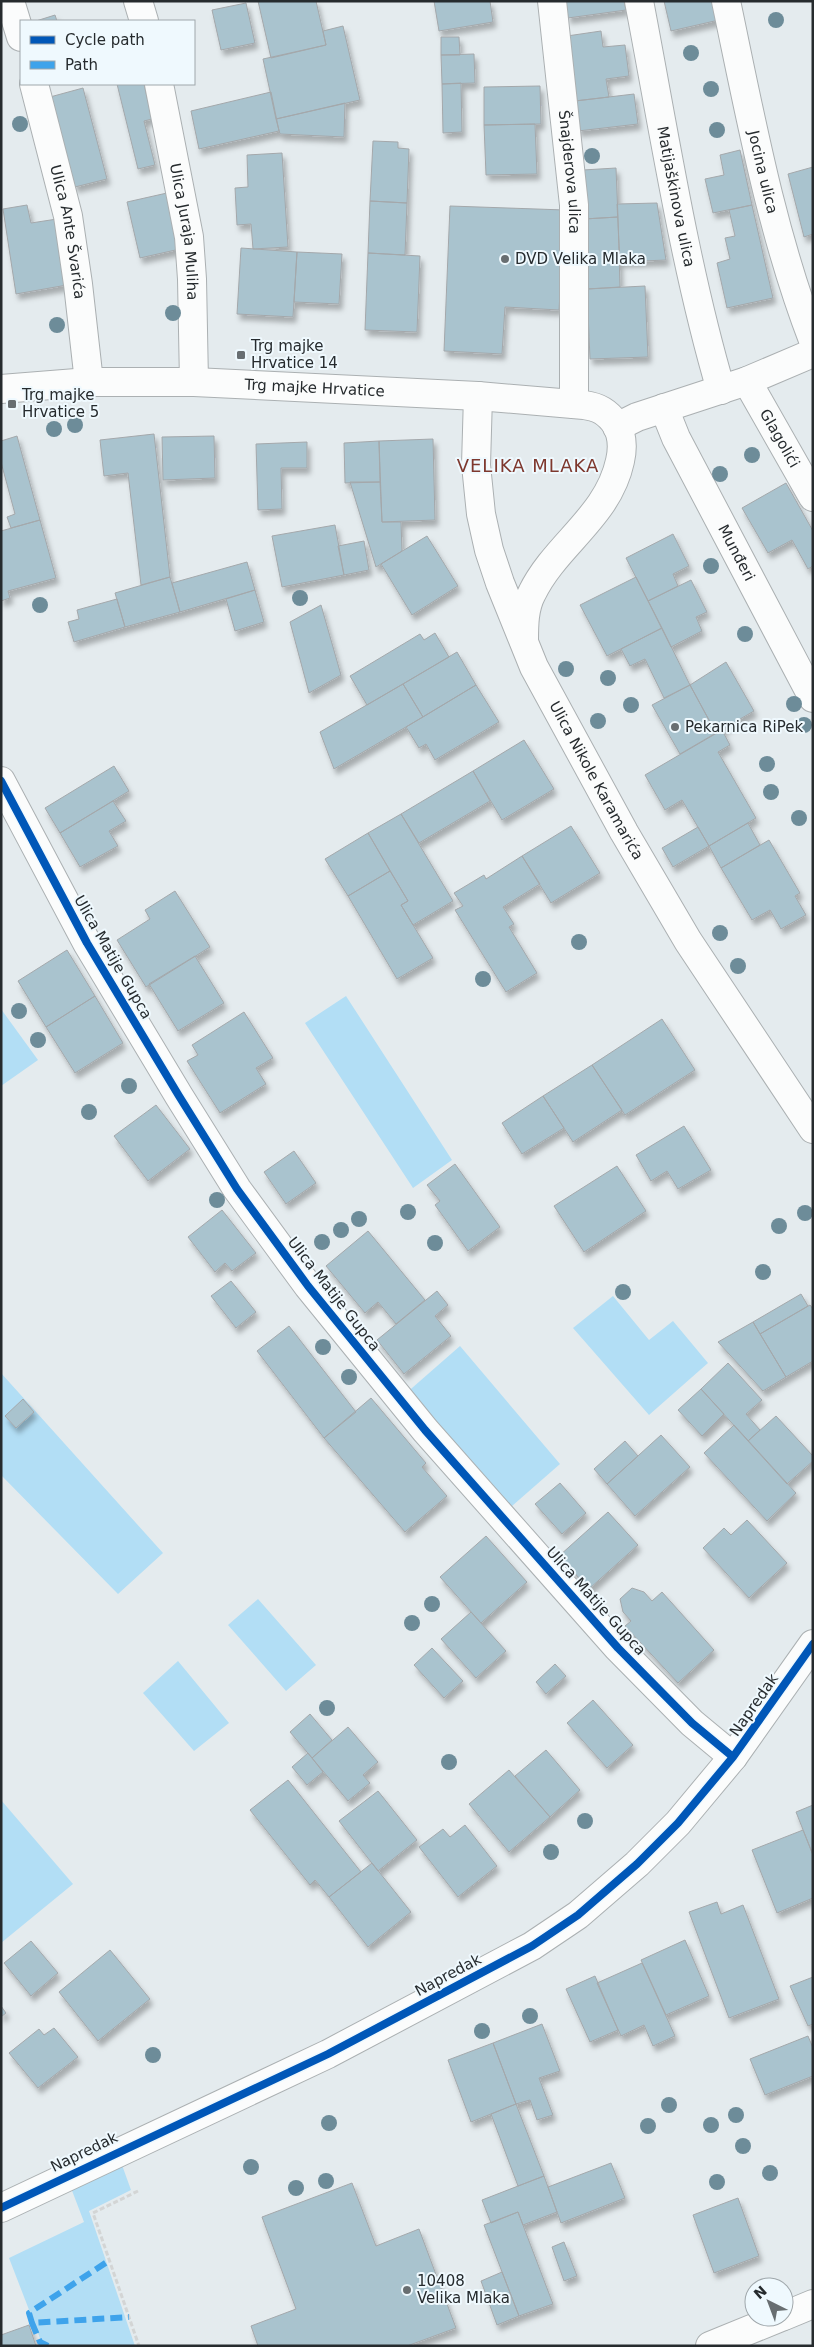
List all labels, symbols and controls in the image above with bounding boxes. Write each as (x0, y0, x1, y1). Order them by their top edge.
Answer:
legend (20, 20, 195, 85)
text: Cycle path (65, 31, 145, 49)
text: Path (65, 56, 98, 74)
street label: Šnajderova ulica (555, 109, 583, 234)
street label: Matijaškinova ulica (653, 125, 699, 269)
street label: Jocina ulica (744, 128, 782, 216)
street label: Ulica Juraja Muliha (166, 161, 201, 300)
street label: Ulica Ante Švarića (46, 163, 89, 300)
place label: DVD Velika Mlaka (515, 250, 646, 268)
marker: DVD Velika Mlaka (499, 253, 511, 265)
place label: Trg majke Hrvatice 14 (250, 337, 338, 372)
marker: Trg majke Hrvatice 14 (235, 349, 247, 361)
street label: Trg majke Hrvatice (243, 375, 385, 400)
place label: Trg majke Hrvatice 5 (21, 386, 99, 421)
marker: Trg majke Hrvatice 5 (6, 398, 18, 410)
street label: Glagolići (756, 406, 803, 471)
district label: VELIKA MLAKA (457, 455, 599, 476)
street label: Munđeri (714, 522, 759, 584)
street label: Ulica Nikole Karamarića (545, 698, 647, 863)
place label: Pekarnica RiPek (685, 718, 803, 736)
marker: Pekarnica RiPek (669, 721, 681, 733)
street label: Ulica Matije Gupca (70, 892, 156, 1022)
street label: Ulica Matije Gupca (284, 1233, 384, 1355)
street label: Ulica Matije Gupca (542, 1543, 650, 1659)
street label: Napredak (726, 1670, 782, 1740)
street label: Napredak (412, 1950, 484, 2000)
street label: Napredak (48, 2128, 121, 2176)
place label: 10408 Velika Mlaka (417, 2272, 510, 2307)
north arrow (744, 2277, 794, 2327)
text: N (751, 2282, 770, 2302)
marker: 10408 Velika Mlaka (401, 2284, 413, 2296)

